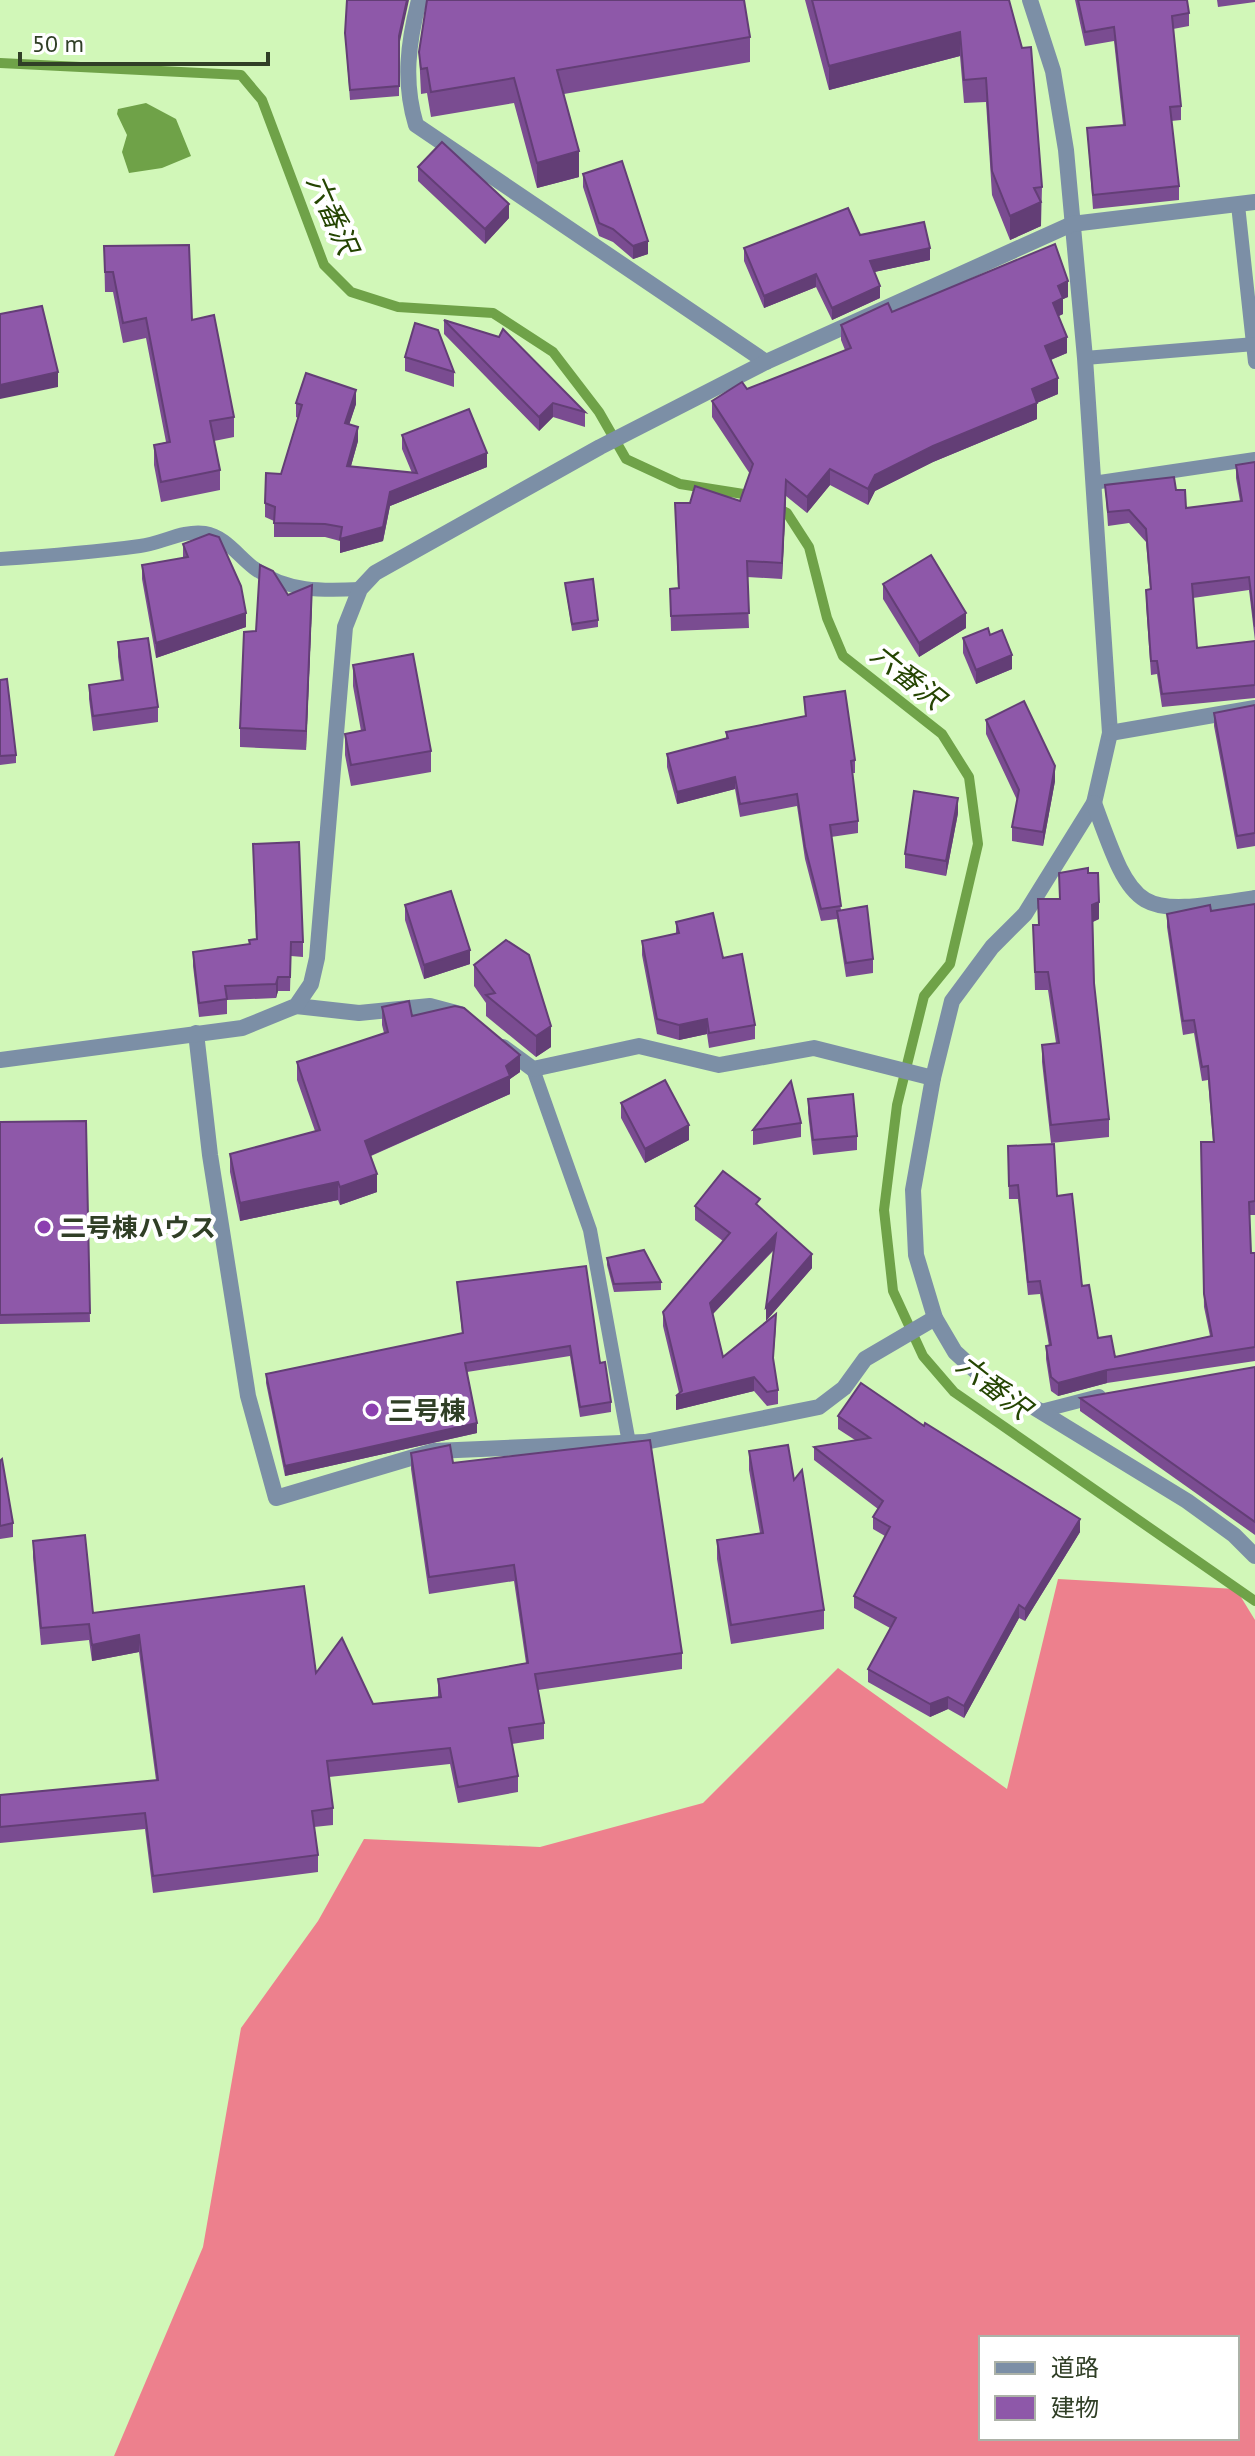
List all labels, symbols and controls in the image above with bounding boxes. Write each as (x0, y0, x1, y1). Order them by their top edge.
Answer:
scale bar (20, 16, 268, 66)
text: 50 m (32, 28, 84, 59)
water label: 六番沢 (299, 168, 369, 264)
water label: 六番沢 (864, 635, 955, 719)
place label: 二号棟ハウス (60, 1211, 216, 1244)
marker: 二号棟ハウス (35, 1218, 53, 1236)
water label: 六番沢 (950, 1346, 1042, 1429)
place label: 三号棟 (388, 1394, 466, 1427)
marker: 三号棟 (363, 1401, 381, 1419)
legend (979, 2336, 1239, 2440)
text: 道路 (1051, 2352, 1099, 2383)
text: 建物 (1051, 2392, 1099, 2423)

